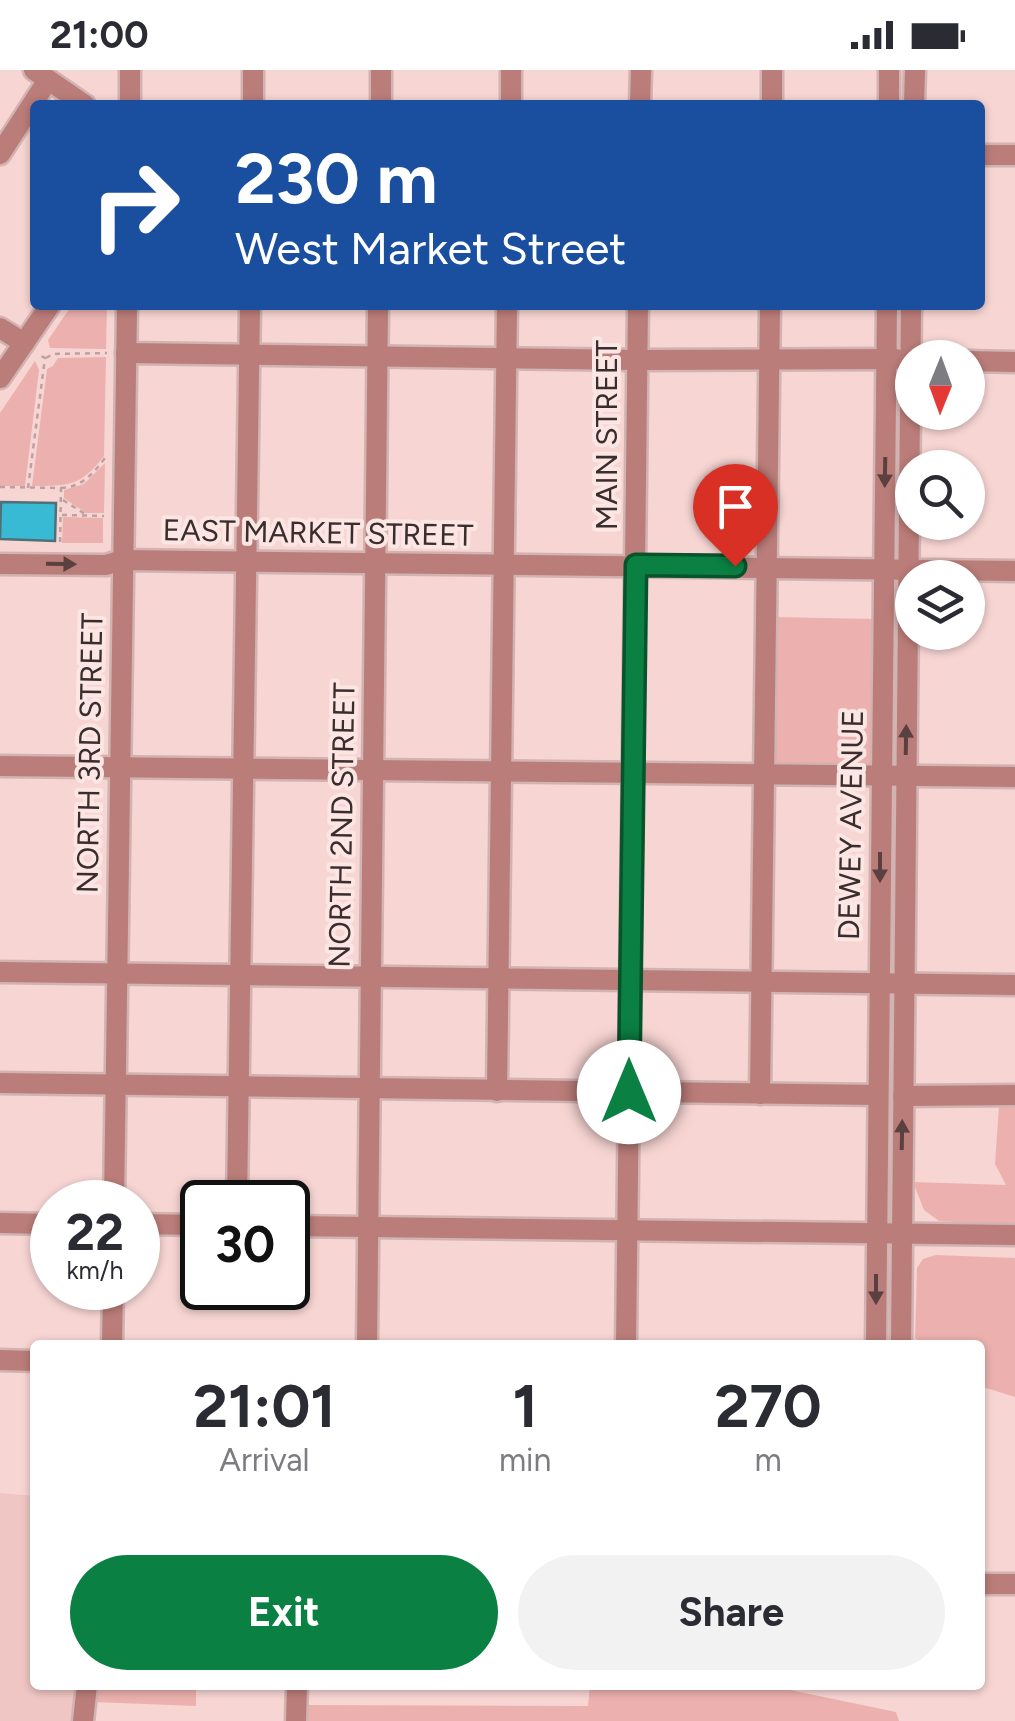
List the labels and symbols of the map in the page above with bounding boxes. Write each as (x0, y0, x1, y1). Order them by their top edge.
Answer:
street label: MAIN STREET (588, 339, 625, 530)
north arrow (895, 340, 985, 430)
one-way arrow (876, 457, 892, 489)
pin (693, 464, 778, 567)
street label: EAST MARKET STREET (162, 511, 474, 554)
one-way arrow (46, 557, 78, 573)
street label: NORTH 3RD STREET (69, 612, 110, 894)
street label: NORTH 2ND STREET (321, 681, 362, 968)
street label: DEWEY AVENUE (830, 710, 871, 940)
one-way arrow (899, 724, 915, 756)
one-way arrow (872, 852, 888, 884)
position arrow (577, 1040, 681, 1144)
one-way arrow (894, 1119, 910, 1151)
speed limit sign: 30 (180, 1180, 310, 1310)
one-way arrow (868, 1273, 884, 1305)

